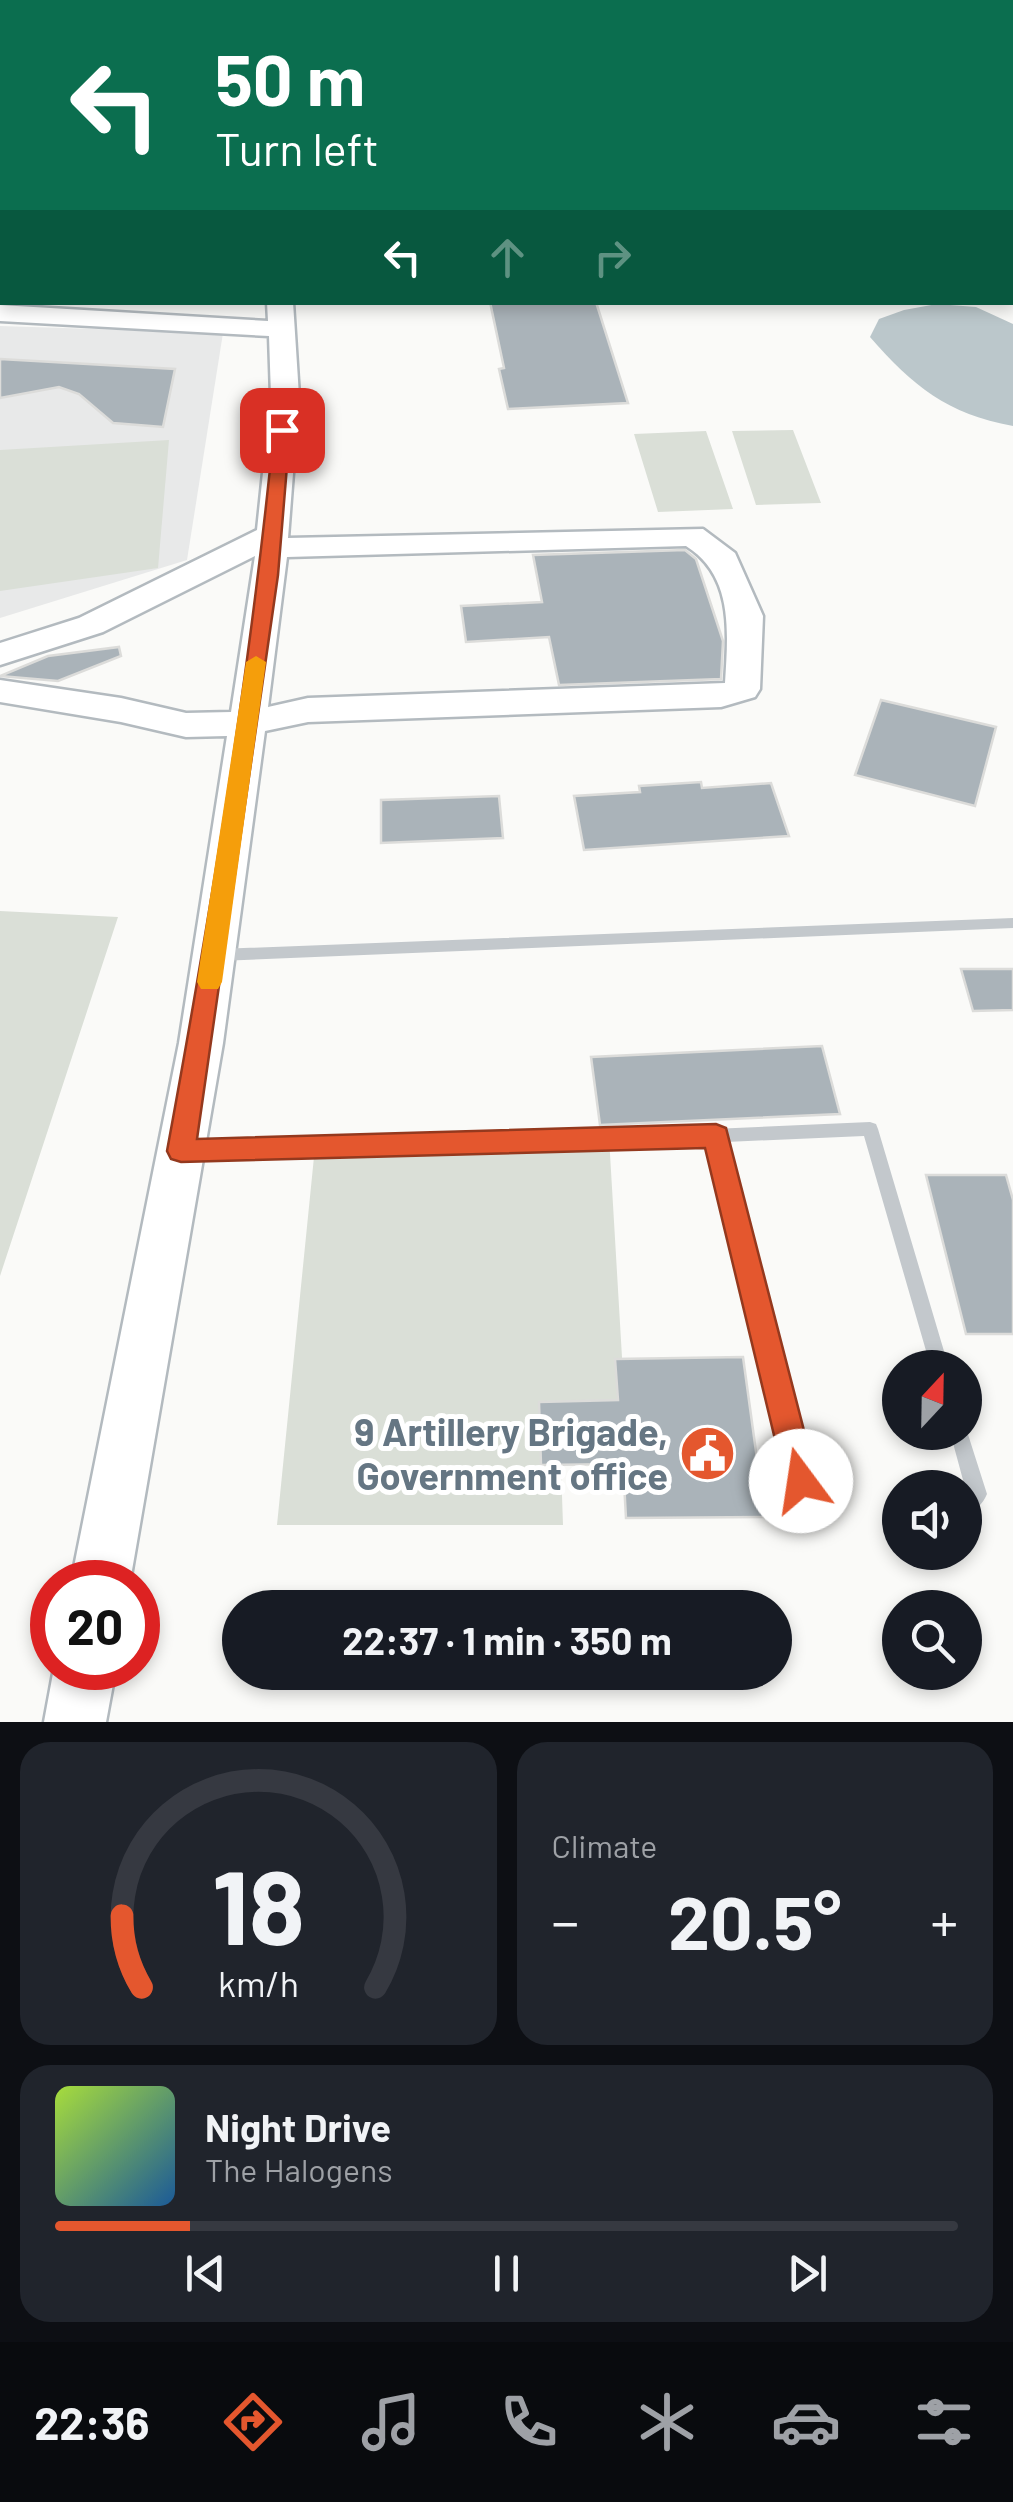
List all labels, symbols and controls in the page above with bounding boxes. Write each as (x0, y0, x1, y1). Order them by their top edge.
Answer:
text: 50 m (215, 36, 365, 120)
icon: left (50, 40, 180, 170)
text: Turn left (215, 121, 379, 175)
icon: left (375, 230, 430, 285)
icon: ahead (480, 230, 535, 285)
icon: right (585, 230, 640, 285)
pin (240, 388, 325, 473)
icon: arrive (255, 403, 310, 458)
north arrow (882, 1350, 982, 1450)
map controls (882, 1350, 982, 1690)
place label: 9 Artillery Brigade, Government office (354, 1408, 668, 1498)
public building icon: 9 Artillery Brigade, Government office (677, 1423, 737, 1483)
position arrow (749, 1429, 853, 1533)
button: sound (882, 1470, 982, 1570)
speed limit sign: 20 (30, 1560, 160, 1690)
button: search (882, 1590, 982, 1690)
text: 22:37 · 1 min · 350 m (342, 1617, 672, 1663)
text: Climate (552, 1826, 657, 1864)
text: 18 (212, 1841, 305, 1966)
text: 20.5° (668, 1875, 842, 1965)
text: − (552, 1887, 579, 1953)
text: + (930, 1887, 958, 1953)
text: km/h (218, 1961, 299, 2004)
text: Night Drive (205, 2104, 391, 2150)
text: The Halogens (205, 2150, 393, 2188)
icon: previous (178, 2246, 233, 2301)
icon: pause (479, 2246, 534, 2301)
icon: next (780, 2246, 835, 2301)
icon: directions (218, 2387, 288, 2457)
icon: music (356, 2387, 426, 2457)
icon: phone (494, 2387, 564, 2457)
icon: climate (632, 2387, 702, 2457)
icon: car (771, 2387, 841, 2457)
icon: filters (909, 2387, 979, 2457)
text: 22:36 (34, 2395, 149, 2449)

